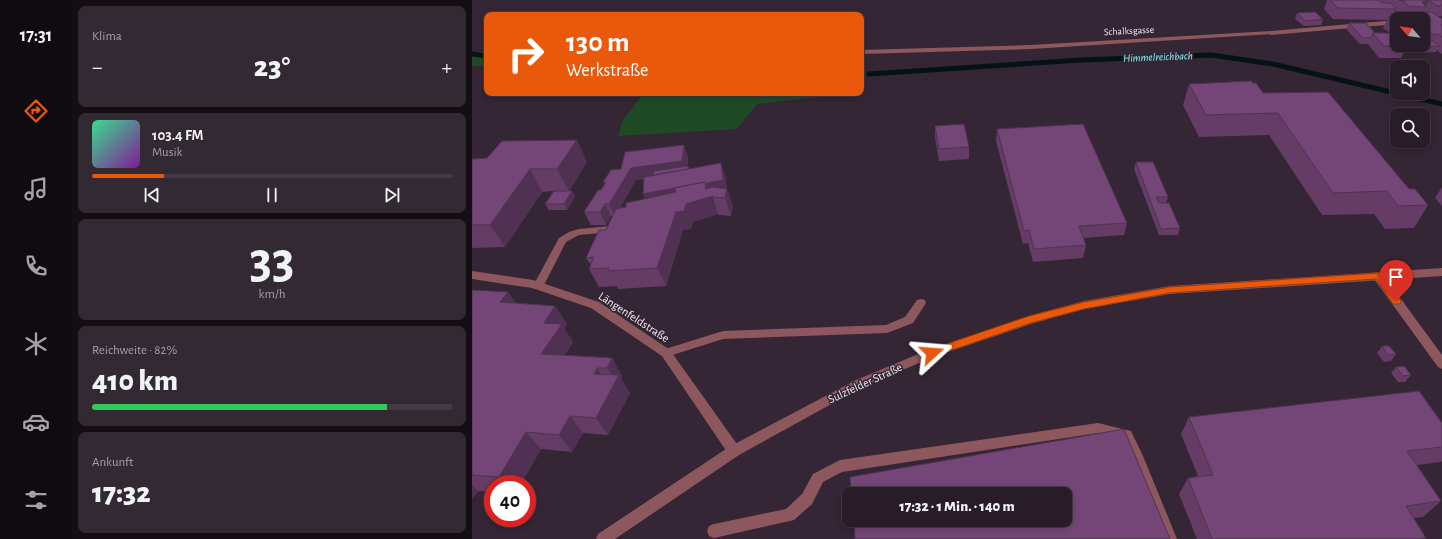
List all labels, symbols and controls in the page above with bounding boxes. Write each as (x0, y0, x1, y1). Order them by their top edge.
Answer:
north arrow (1390, 12, 1430, 52)
map controls (1390, 12, 1430, 148)
street label: Schalksgasse (1104, 25, 1155, 37)
text: 17:31 (20, 27, 52, 45)
icon: right (500, 28, 552, 80)
text: 130 m (566, 29, 630, 57)
text: Klima (92, 30, 122, 43)
water label: Himmelreichbach (1123, 50, 1193, 64)
text: 23° (254, 52, 290, 82)
text: − (92, 56, 103, 78)
text: + (441, 56, 452, 78)
button: sound (1390, 60, 1430, 100)
text: Werkstraße (566, 62, 648, 80)
icon: directions (22, 97, 50, 125)
button: search (1390, 108, 1430, 148)
text: 103.4 FM (152, 128, 204, 143)
text: Musik (152, 146, 183, 159)
icon: music (22, 175, 50, 203)
icon: previous (141, 184, 163, 206)
icon: pause (261, 184, 283, 206)
icon: next (381, 184, 403, 206)
text: 33 (250, 235, 294, 287)
icon: phone (22, 252, 50, 280)
pin (1379, 260, 1413, 301)
icon: arrive (1385, 266, 1407, 288)
text: km/h (259, 288, 285, 301)
street label: Längenfeldstraße (596, 290, 672, 344)
icon: climate (22, 330, 50, 358)
position arrow (911, 332, 953, 374)
text: Reichweite · 82% (92, 344, 177, 357)
street label: Sulzfelder Straße (826, 361, 904, 405)
text: 410 km (92, 366, 178, 396)
icon: car (22, 408, 50, 436)
text: Ankunft (92, 456, 133, 469)
speed limit sign: 40 (484, 475, 536, 527)
text: 17:32 (92, 478, 151, 508)
icon: filters (22, 486, 50, 514)
text: 17:32 · 1 Min. · 140 m (899, 499, 1015, 514)

